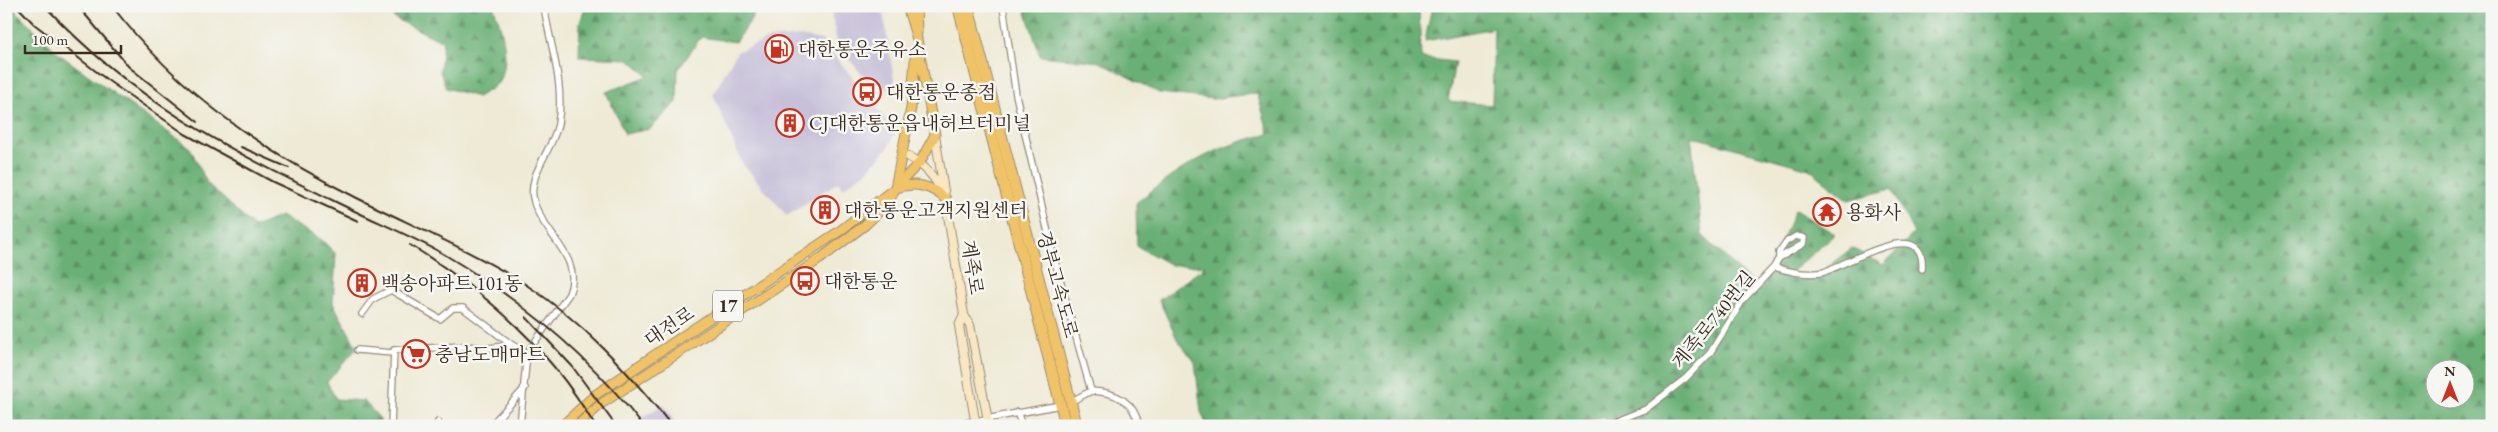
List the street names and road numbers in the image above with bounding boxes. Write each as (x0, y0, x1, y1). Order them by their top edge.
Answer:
street label: 경부고속도로 (1031, 228, 1084, 341)
street label: 계족로 (956, 238, 989, 296)
street label: 계족로740번길 (1666, 265, 1761, 373)
road number: 17 (713, 290, 743, 322)
street label: 대전로 (639, 301, 699, 352)

